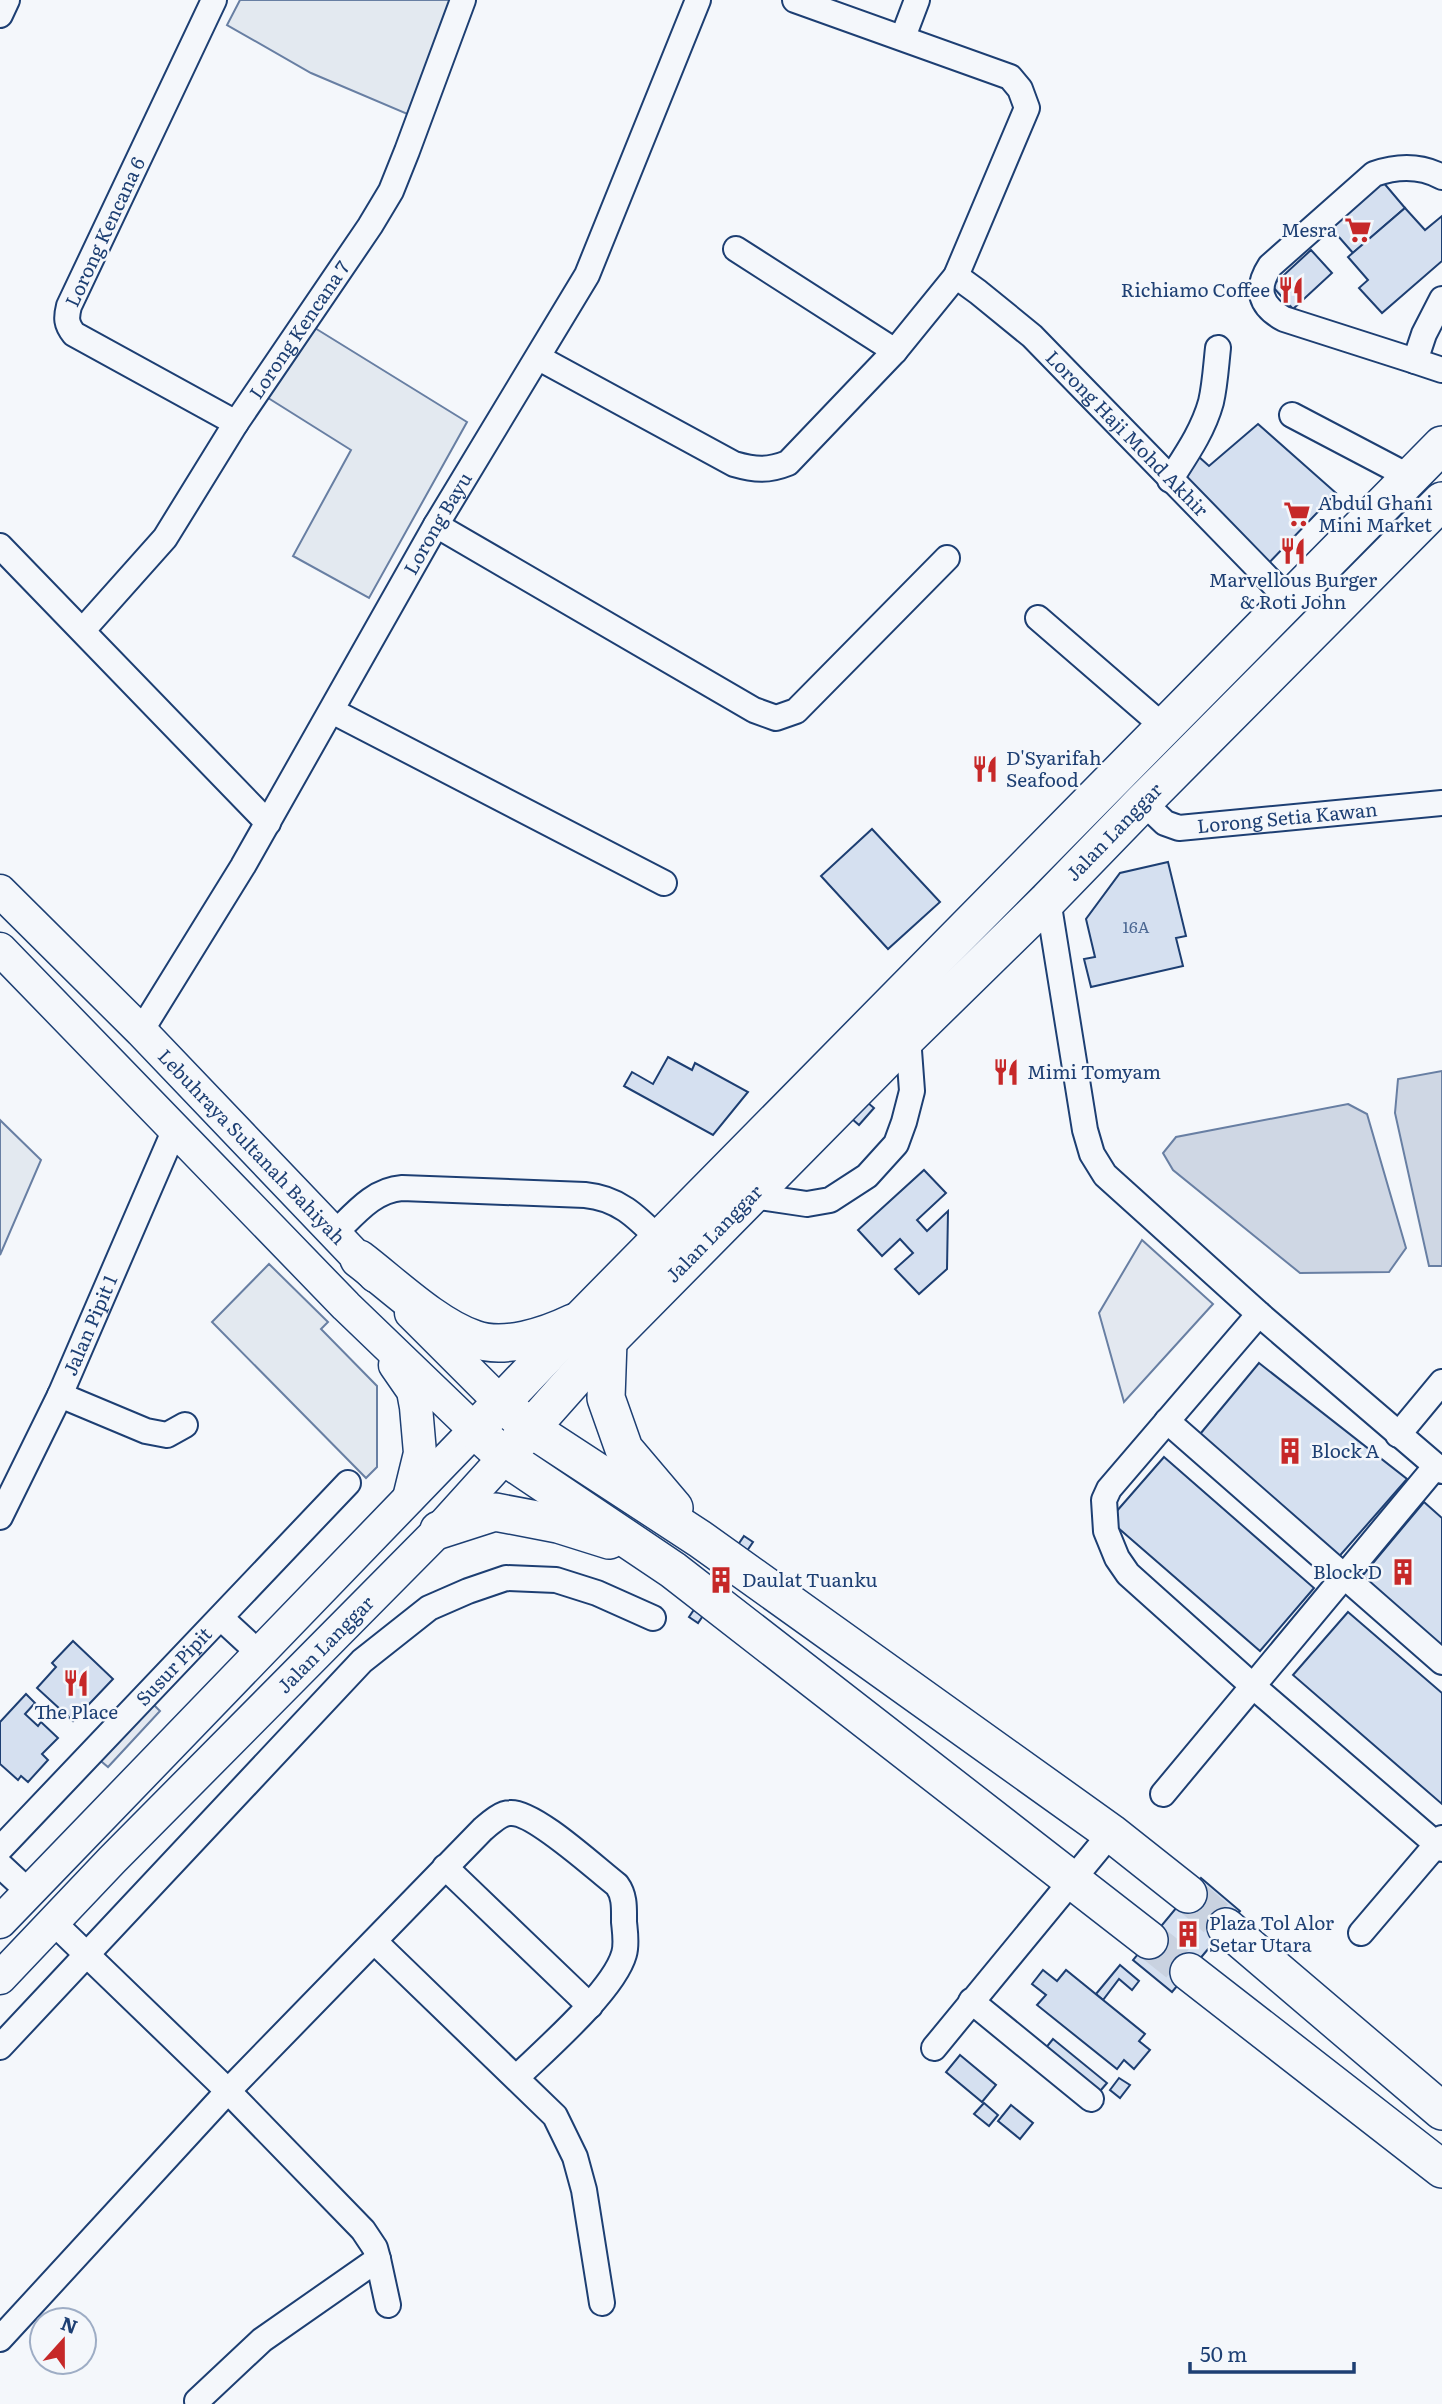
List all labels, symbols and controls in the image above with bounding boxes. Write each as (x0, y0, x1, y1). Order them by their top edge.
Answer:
street label: Lorong Kencana 6 (57, 152, 151, 311)
place label: Mesra (1281, 215, 1338, 243)
supermarket icon: Mesra (1343, 215, 1373, 245)
street label: Lorong Kencana 7 (241, 254, 356, 404)
place label: Richiamo Coffee (1121, 275, 1270, 303)
restaurant icon: Richiamo Coffee (1276, 275, 1306, 305)
street label: Lorong Haji Mohd Akhir (1040, 343, 1215, 522)
street label: Lorong Bayu (396, 466, 478, 579)
place label: Abdul Ghani Mini Market (1318, 488, 1432, 538)
supermarket icon: Abdul Ghani Mini Market (1282, 499, 1312, 529)
restaurant icon: Marvellous Burger & Roti John (1278, 536, 1308, 566)
place label: Marvellous Burger & Roti John (1209, 565, 1377, 615)
place label: D'Syarifah Seafood (1006, 743, 1102, 793)
restaurant icon: D'Syarifah Seafood (970, 754, 1000, 784)
street label: Jalan Langgar (1059, 776, 1168, 887)
street label: Lorong Setia Kawan (1196, 794, 1379, 839)
house number: 16A (1123, 914, 1150, 938)
street label: Lebuhraya Sultanah Bahiyah (152, 1042, 353, 1250)
restaurant icon: Mimi Tomyam (991, 1057, 1021, 1087)
place label: Mimi Tomyam (1027, 1057, 1161, 1085)
street label: Jalan Langgar (658, 1178, 768, 1288)
street label: Jalan Pipit 1 (55, 1270, 124, 1380)
building icon: Block A (1275, 1436, 1305, 1466)
place label: Block A (1311, 1436, 1380, 1464)
place label: Block D (1313, 1557, 1382, 1585)
building icon: Block D (1388, 1557, 1418, 1587)
building icon: Daulat Tuanku (706, 1565, 736, 1595)
place label: Daulat Tuanku (742, 1565, 878, 1593)
street label: Jalan Langgar (270, 1589, 380, 1699)
street label: Susur Pipit (128, 1620, 218, 1711)
restaurant icon: The Place (61, 1668, 91, 1698)
place label: The Place (34, 1697, 118, 1725)
place label: Plaza Tol Alor Setar Utara (1209, 1908, 1334, 1958)
building icon: Plaza Tol Alor Setar Utara (1173, 1919, 1203, 1949)
north arrow (28, 2306, 98, 2376)
text: N (57, 2308, 82, 2340)
scale bar (1190, 2330, 1354, 2374)
text: 50 m (1200, 2337, 1247, 2368)

